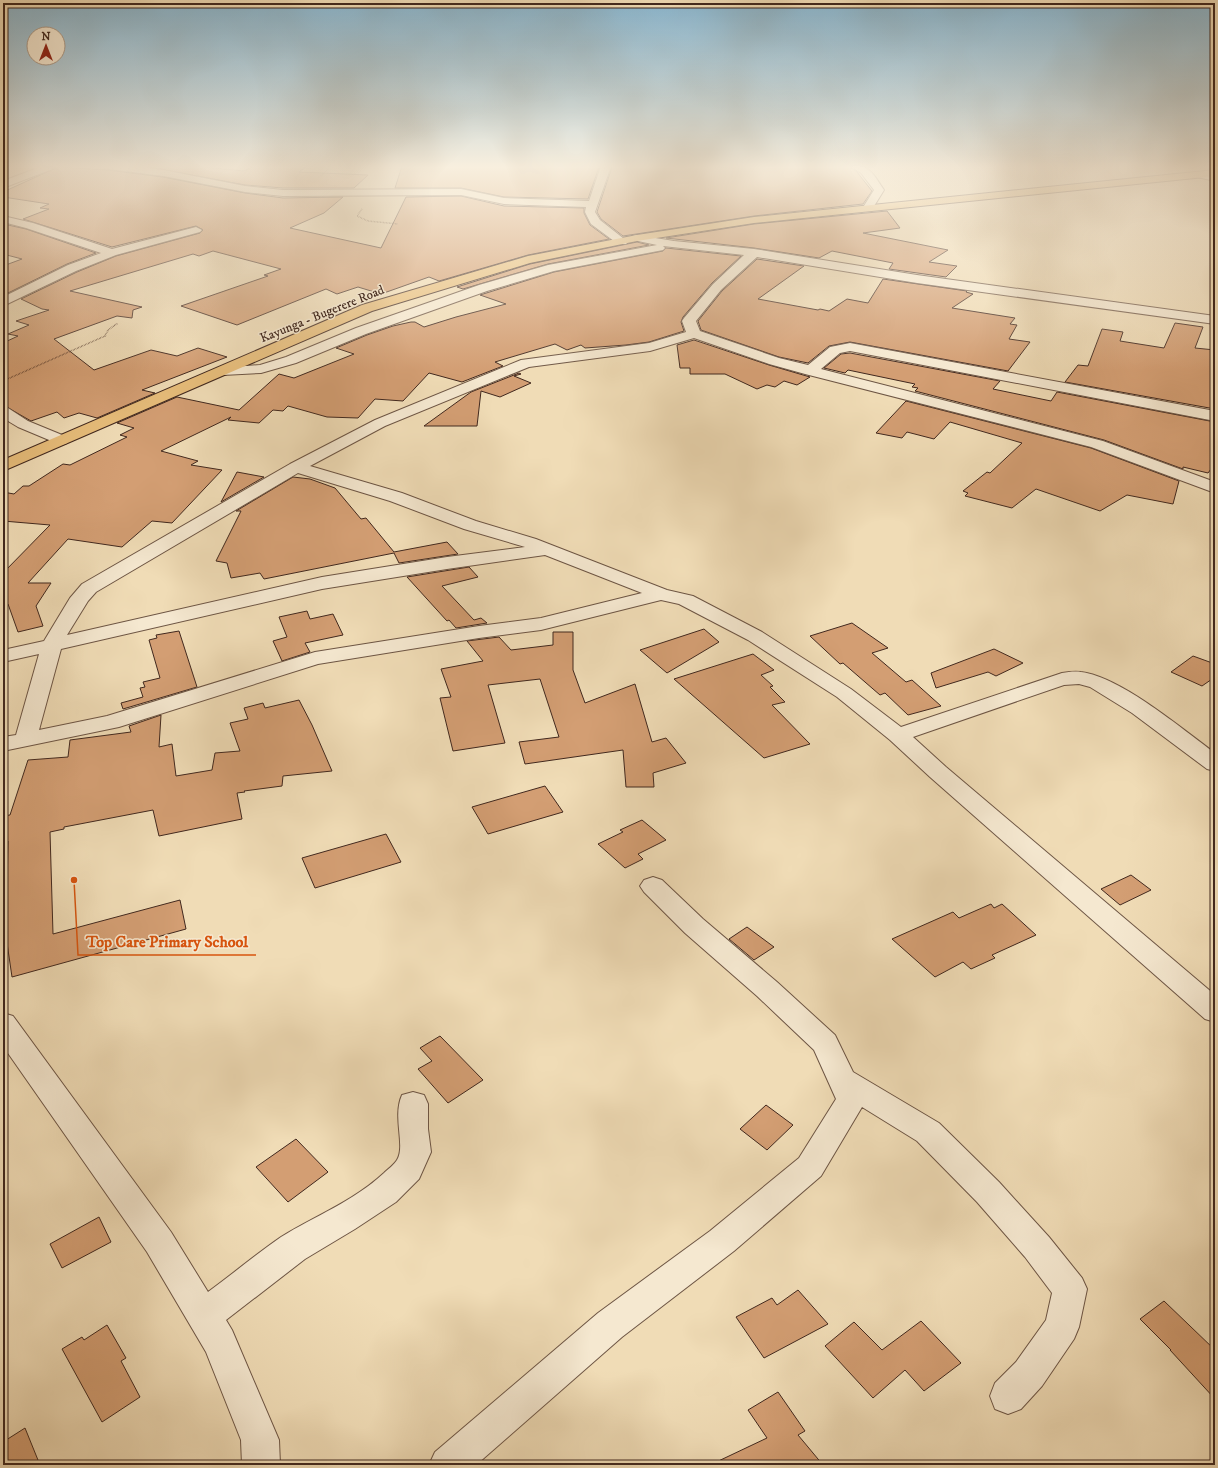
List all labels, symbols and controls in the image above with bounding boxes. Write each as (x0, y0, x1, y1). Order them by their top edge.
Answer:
north arrow (26, 26, 66, 66)
text: N (41, 30, 51, 44)
street label: Kayunga - Bugerere Road (257, 282, 387, 346)
callout: Top Care Primary School (78, 927, 256, 955)
text: Top Care Primary School (85, 932, 249, 952)

